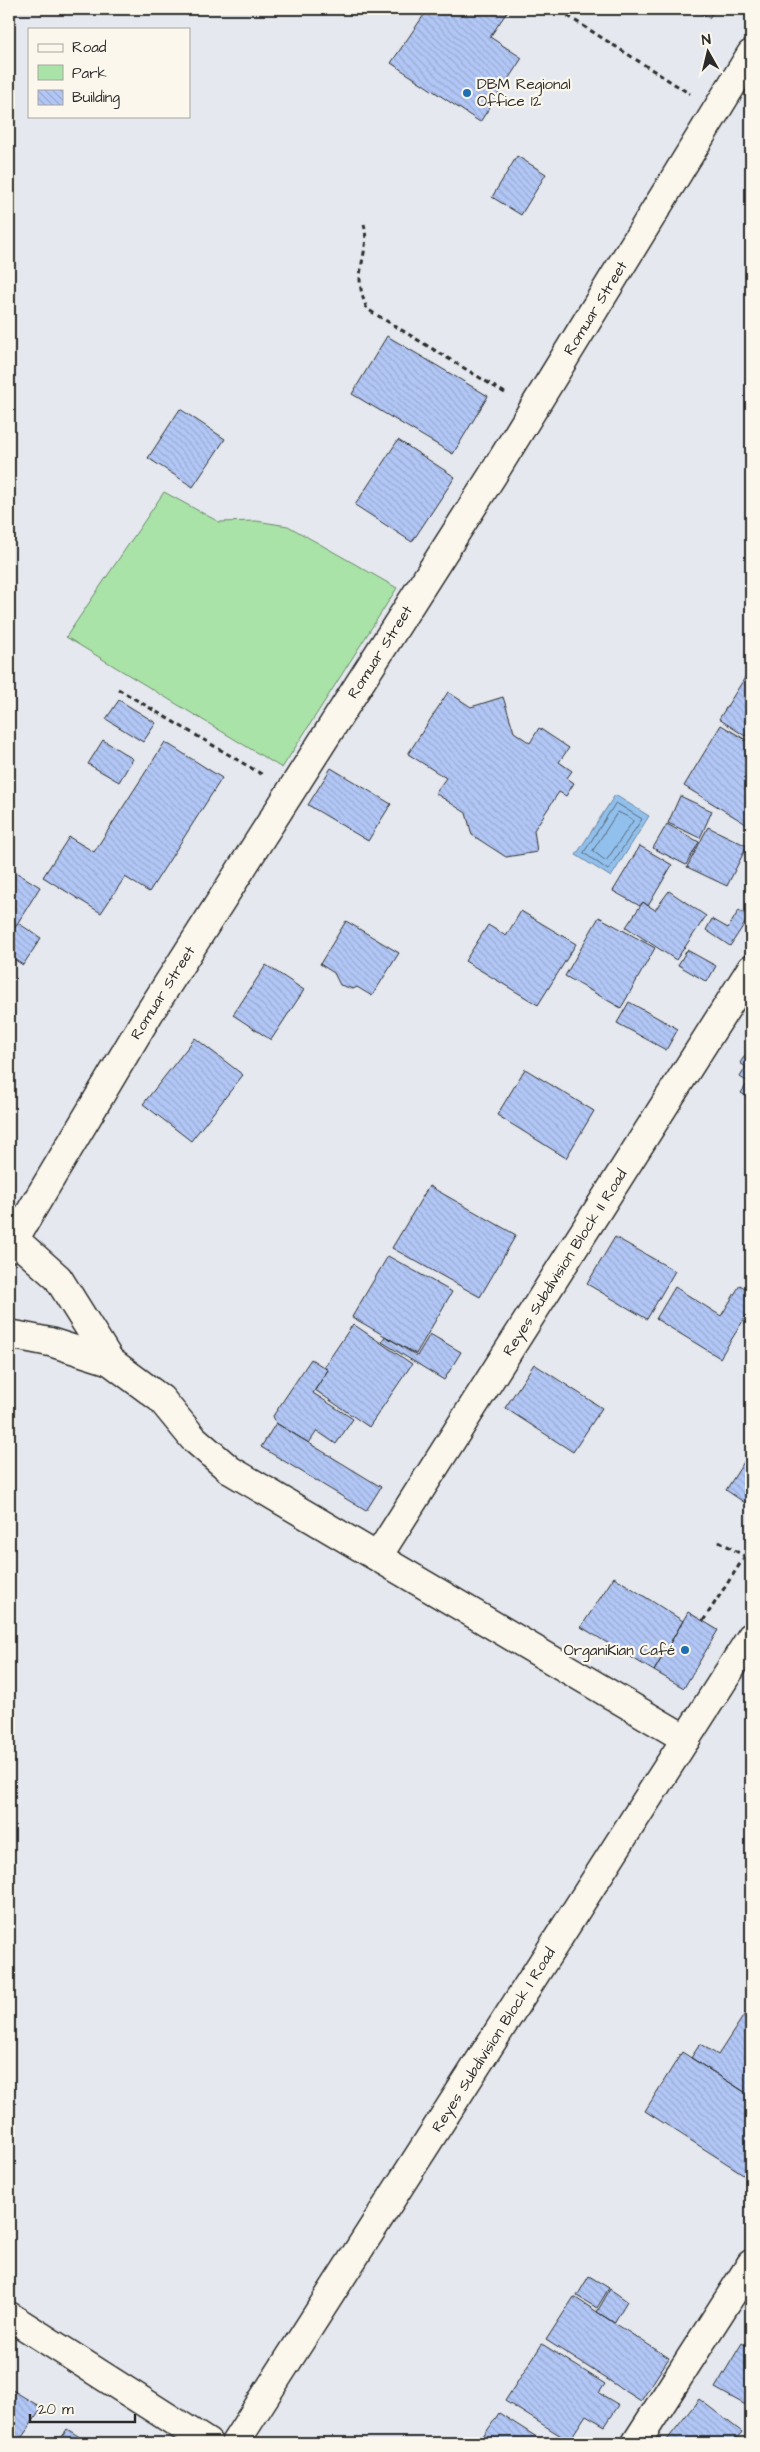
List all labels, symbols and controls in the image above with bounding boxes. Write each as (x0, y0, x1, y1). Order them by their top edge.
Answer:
legend (28, 28, 190, 118)
north arrow (682, 28, 732, 78)
text: N (701, 30, 712, 51)
text: Road (72, 37, 107, 58)
text: Park (72, 63, 107, 84)
place label: DBM Regional Office 12 (477, 74, 571, 112)
text: Building (72, 87, 120, 109)
marker: DBM Regional Office 12 (461, 87, 473, 99)
street label: Romuar Street (558, 257, 632, 359)
street label: Romuar Street (342, 601, 417, 703)
street label: Romuar Street (125, 942, 200, 1043)
street label: Reyes Subdivision Block II Road (497, 1165, 632, 1360)
place label: OrganiKian Café (564, 1640, 675, 1662)
marker: OrganiKian Café (679, 1644, 691, 1656)
street label: Reyes Subdivision Block I Road (426, 1943, 560, 2136)
scale bar (30, 2392, 135, 2424)
text: 20 m (38, 2399, 74, 2420)

